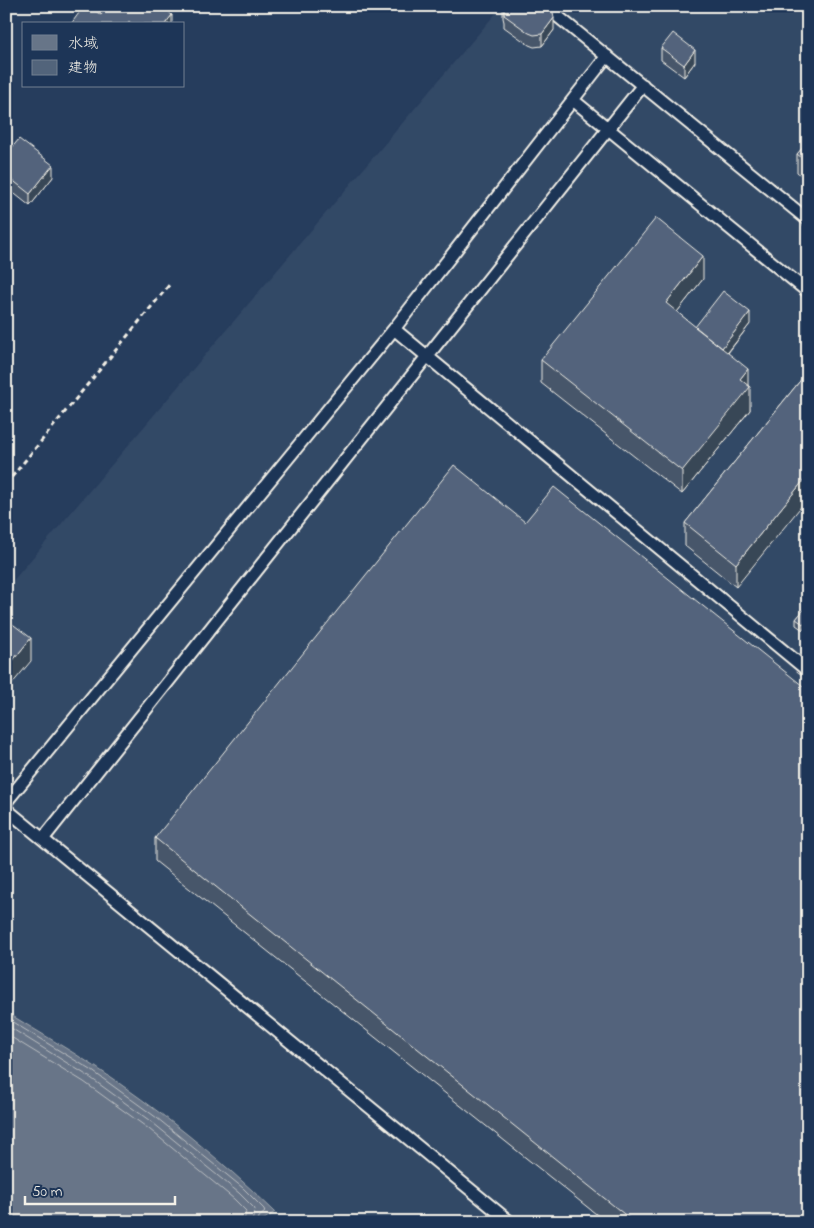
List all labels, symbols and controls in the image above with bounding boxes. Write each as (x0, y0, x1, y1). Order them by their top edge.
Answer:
legend (22, 22, 185, 88)
text: 水域 (68, 33, 98, 55)
text: 建物 (68, 57, 98, 79)
scale bar (25, 1173, 175, 1205)
text: 50 m (32, 1181, 63, 1203)

